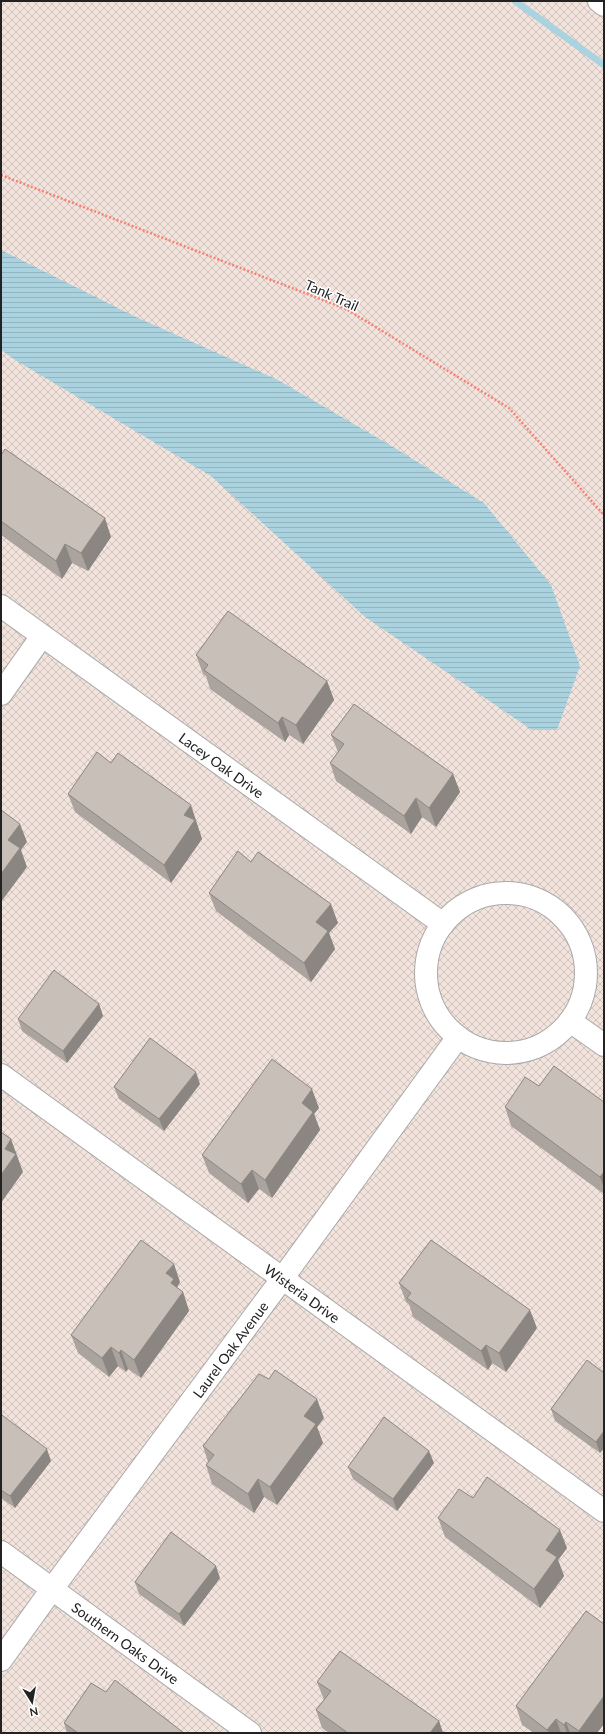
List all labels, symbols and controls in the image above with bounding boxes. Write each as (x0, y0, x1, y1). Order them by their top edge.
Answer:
street label: Tank Trail (302, 276, 362, 314)
street label: Lacey Oak Drive (176, 729, 268, 801)
street label: Wisteria Drive (262, 1260, 343, 1326)
street label: Laurel Oak Avenue (189, 1298, 271, 1401)
street label: Southern Oaks Drive (69, 1598, 182, 1687)
north arrow (12, 1682, 52, 1722)
text: N (29, 1705, 39, 1719)

